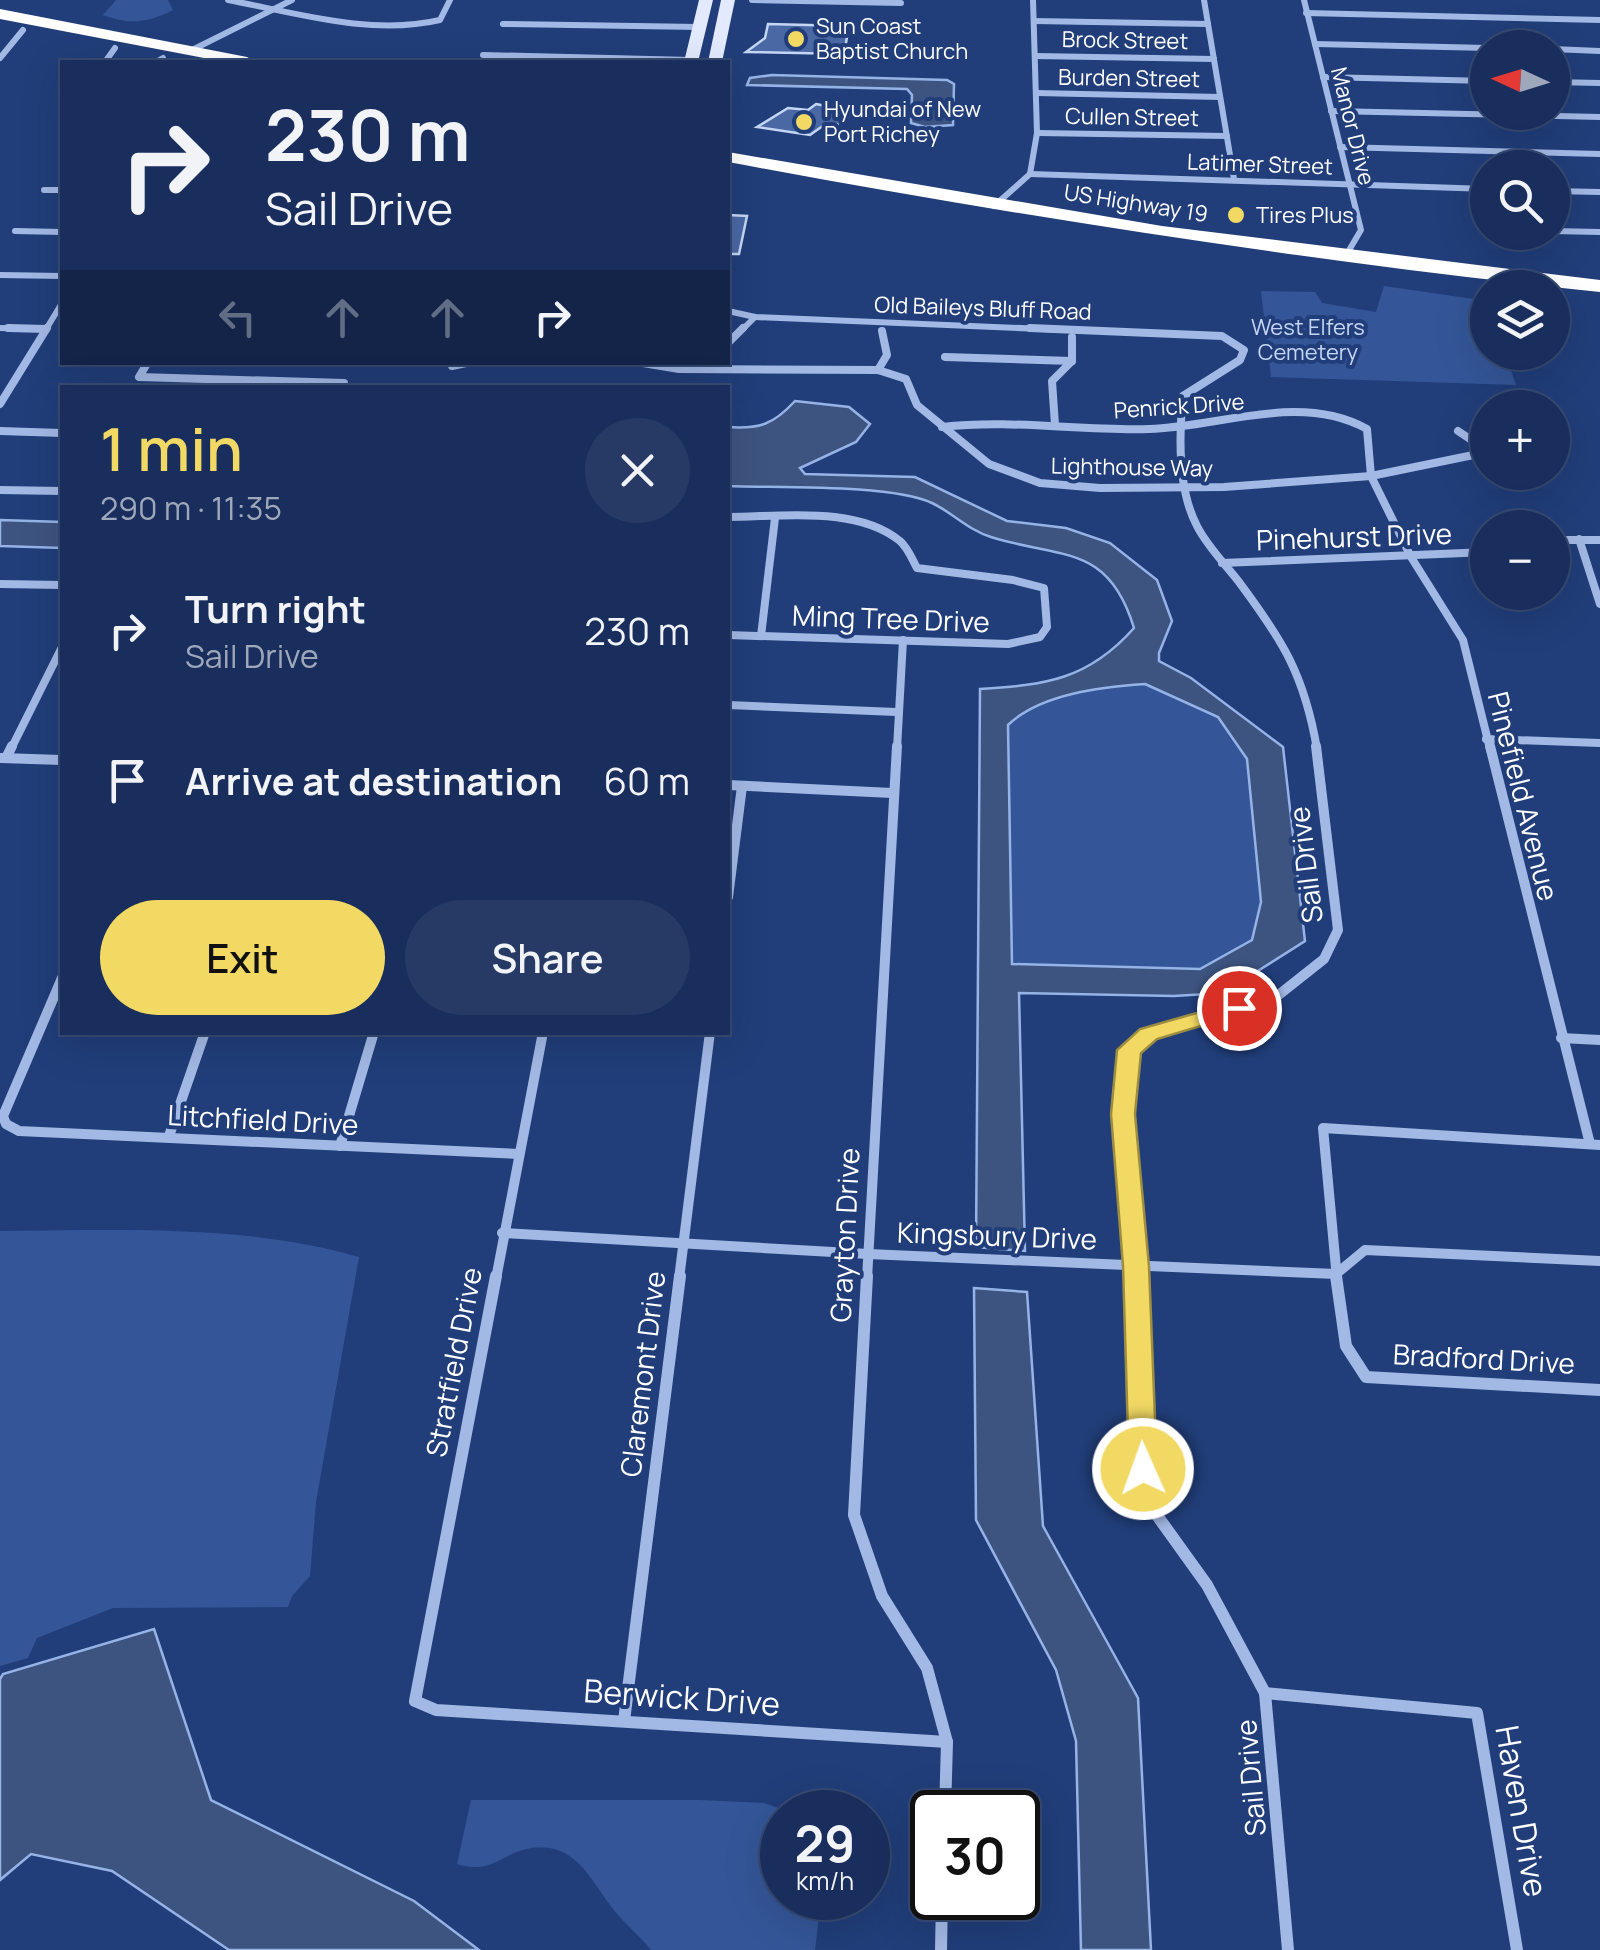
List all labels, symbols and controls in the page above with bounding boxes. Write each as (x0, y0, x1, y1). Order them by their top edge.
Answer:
place label: Sun Coast Baptist Church (816, 11, 968, 66)
street label: Brock Street (1062, 24, 1189, 56)
marker: Sun Coast Baptist Church (785, 28, 807, 50)
north arrow (1470, 30, 1570, 130)
map controls (1470, 30, 1570, 610)
street label: Burden Street (1058, 62, 1200, 94)
street label: Manor Drive (1324, 64, 1382, 188)
text: 230 m (265, 86, 470, 182)
place label: Hyundai of New Port Richey (824, 94, 981, 149)
icon: right (100, 100, 230, 230)
street label: Cullen Street (1065, 101, 1199, 133)
marker: Hyundai of New Port Richey (793, 111, 815, 133)
street label: Latimer Street (1187, 146, 1334, 182)
button: search (1470, 150, 1570, 250)
text: Sail Drive (265, 177, 453, 239)
street label: US Highway 19 (1062, 177, 1210, 229)
place label: Tires Plus (1256, 200, 1354, 230)
marker: Tires Plus (1225, 204, 1247, 226)
button: layers (1470, 270, 1570, 370)
street label: Old Baileys Bluff Road (874, 289, 1092, 327)
icon: left (210, 290, 265, 345)
icon: ahead (315, 290, 370, 345)
icon: ahead (420, 290, 475, 345)
icon: right (525, 290, 580, 345)
park label: West Elfers Cemetery (1251, 312, 1365, 367)
street label: Penrick Drive (1113, 386, 1245, 426)
button: + (1470, 390, 1570, 490)
text: 1 min (100, 407, 243, 489)
button: close (585, 418, 690, 523)
street label: Lighthouse Way (1051, 451, 1214, 483)
text: 290 m · 11:35 (100, 486, 282, 530)
button: − (1470, 510, 1570, 610)
street label: Pinehurst Drive (1255, 514, 1453, 558)
text: Turn right (185, 582, 366, 634)
street label: Ming Tree Drive (791, 596, 991, 640)
icon: right (100, 603, 155, 658)
text: 230 m (584, 604, 690, 656)
text: Sail Drive (185, 634, 319, 678)
street label: Pinefield Avenue (1480, 687, 1568, 905)
icon: arrive (100, 753, 155, 808)
text: Arrive at destination (185, 754, 562, 806)
text: 60 m (603, 754, 690, 806)
street label: Sail Drive (1279, 805, 1331, 925)
button: Exit (100, 900, 385, 1015)
button: Share (405, 900, 690, 1015)
pin (1197, 966, 1282, 1051)
icon: arrive (1212, 981, 1267, 1036)
street label: Litchfield Drive (167, 1095, 359, 1143)
street label: Grayton Drive (820, 1147, 868, 1323)
street label: Kingsbury Drive (896, 1213, 1098, 1257)
street label: Stratfield Drive (416, 1264, 490, 1460)
street label: Claremont Drive (611, 1269, 673, 1479)
street label: Bradford Drive (1392, 1334, 1576, 1382)
position arrow (1091, 1417, 1195, 1521)
street label: Berwick Drive (582, 1668, 782, 1726)
street label: Sail Drive (1226, 1718, 1274, 1838)
street label: Haven Drive (1485, 1722, 1559, 1900)
speed limit sign: 30 (910, 1790, 1040, 1920)
text: 29 (795, 1809, 855, 1877)
text: km/h (796, 1863, 854, 1898)

